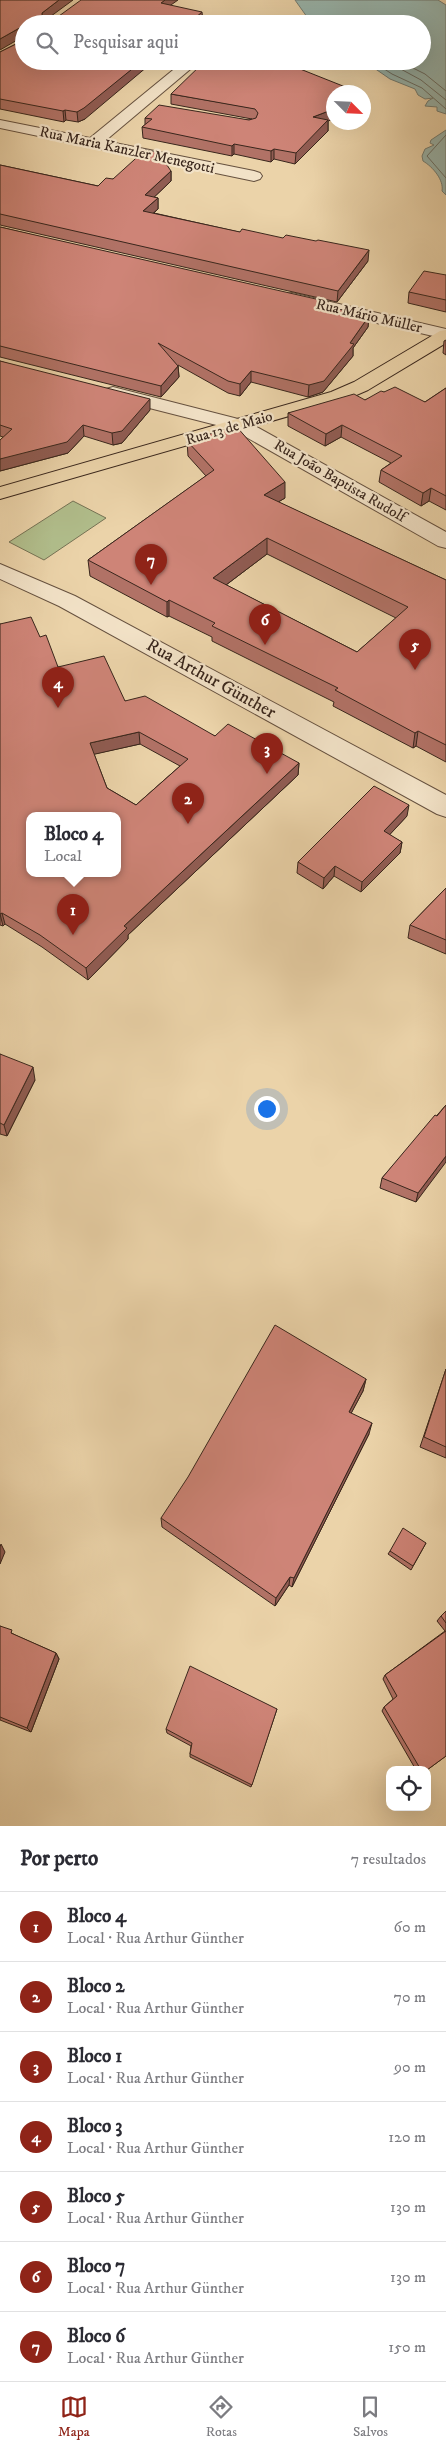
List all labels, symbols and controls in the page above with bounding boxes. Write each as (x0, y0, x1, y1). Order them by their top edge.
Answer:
search box (15, 15, 431, 70)
icon: search (33, 29, 61, 57)
text: Pesquisar aqui (73, 31, 179, 54)
north arrow (326, 85, 371, 130)
street label: Rua Maria Kanzler Menegotti (38, 122, 216, 178)
street label: Rua Mário Müller (314, 295, 424, 338)
street label: Rua 13 de Maio (183, 407, 275, 449)
street label: Rua João Baptista Rudolf (271, 435, 411, 528)
pin: 7 (135, 544, 167, 585)
pin: 6 (249, 604, 281, 645)
pin: 5 (399, 629, 431, 670)
street label: Rua Arthur Günther (142, 634, 280, 724)
pin: 4 (42, 667, 74, 708)
pin: 3 (251, 733, 283, 774)
pin: 2 (172, 783, 204, 824)
popup (26, 812, 121, 877)
text: Bloco 4 (44, 823, 103, 846)
text: Local (44, 846, 82, 866)
pin: 1 (57, 894, 89, 935)
your location (254, 1096, 280, 1122)
map controls (386, 1766, 431, 1811)
button: locate (386, 1766, 431, 1811)
text: Por perto (20, 1846, 98, 1872)
text: 7 resultados (351, 1849, 426, 1869)
text: Bloco 4 (67, 1905, 126, 1928)
text: 1 (33, 1917, 39, 1937)
text: 60 m (394, 1917, 426, 1937)
text: Local · Rua Arthur Günther (67, 1928, 244, 1948)
text: Bloco 2 (67, 1975, 125, 1998)
text: 2 (32, 1987, 40, 2007)
text: 70 m (394, 1987, 426, 2007)
text: Local · Rua Arthur Günther (67, 1998, 244, 2018)
text: Bloco 1 (67, 2045, 122, 2068)
text: 3 (33, 2057, 39, 2077)
text: 90 m (394, 2057, 426, 2077)
text: Local · Rua Arthur Günther (67, 2068, 244, 2088)
text: Bloco 3 (67, 2115, 122, 2138)
text: 4 (31, 2127, 41, 2147)
text: 120 m (388, 2127, 426, 2147)
text: Local · Rua Arthur Günther (67, 2138, 244, 2158)
text: Bloco 5 (67, 2185, 125, 2208)
text: 5 (32, 2197, 40, 2217)
text: 130 m (390, 2197, 426, 2217)
text: Local · Rua Arthur Günther (67, 2208, 244, 2228)
text: Bloco 7 (67, 2255, 125, 2278)
text: 6 (32, 2267, 40, 2287)
text: 130 m (390, 2267, 426, 2287)
text: Local · Rua Arthur Günther (67, 2278, 244, 2298)
text: Bloco 6 (67, 2325, 125, 2348)
text: 7 (32, 2337, 40, 2357)
text: 150 m (388, 2337, 426, 2357)
text: Local · Rua Arthur Günther (67, 2348, 244, 2368)
tab: Mapa (58, 2393, 90, 2441)
tab: Rotas (206, 2393, 237, 2441)
tab: Salvos (353, 2393, 388, 2441)

